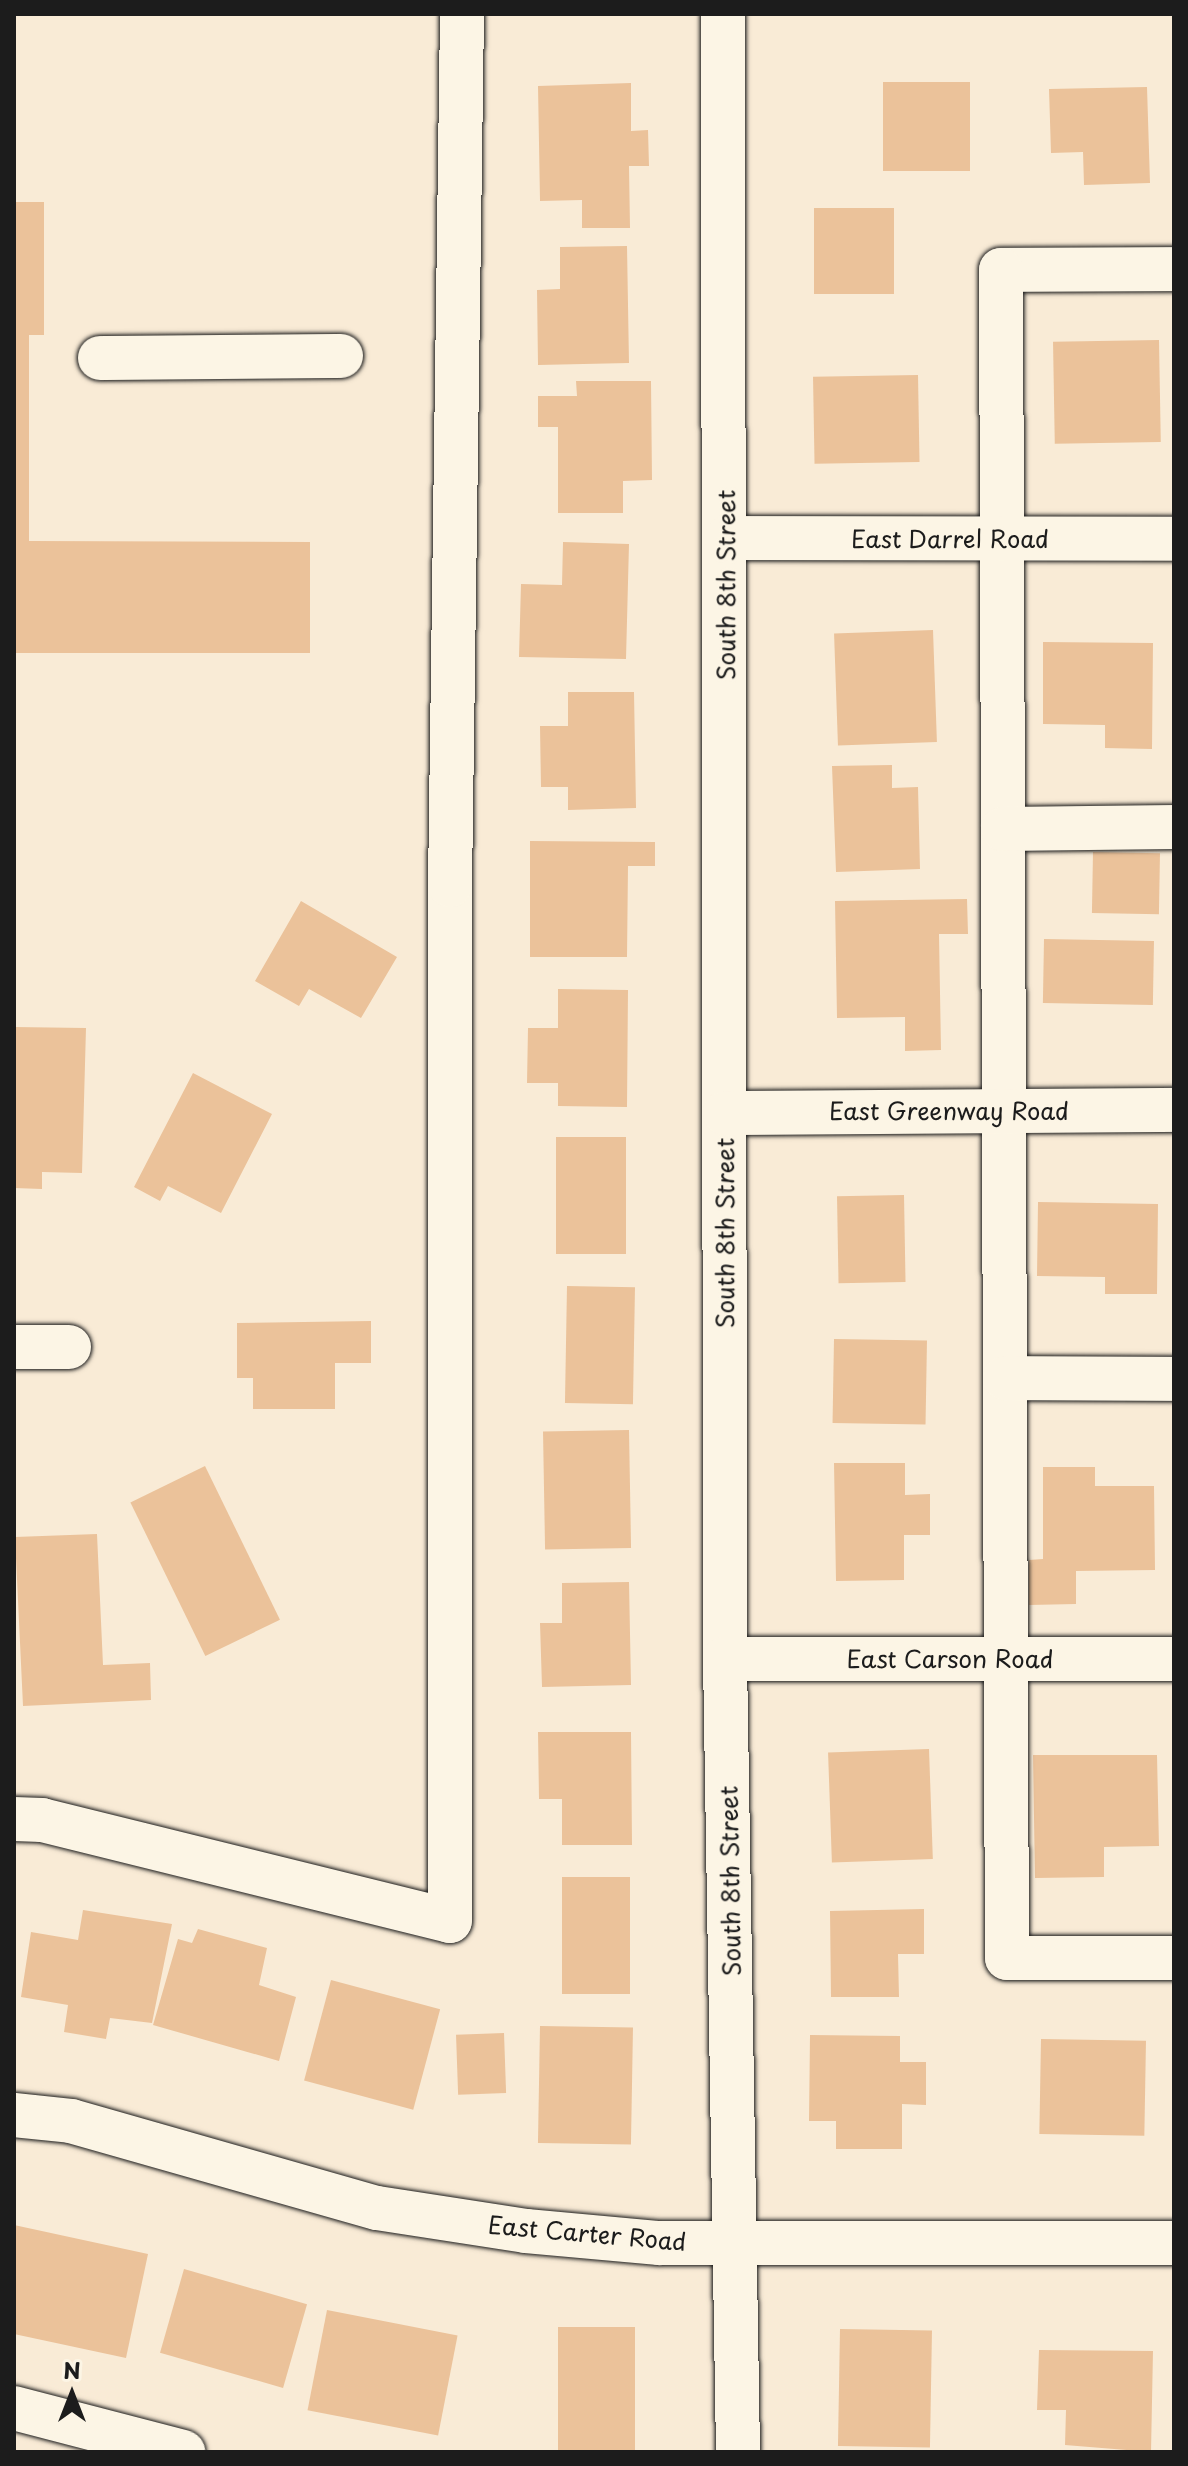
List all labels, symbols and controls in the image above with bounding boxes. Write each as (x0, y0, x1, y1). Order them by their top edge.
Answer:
street label: South 8th Street (712, 489, 740, 681)
street label: East Darrel Road (851, 525, 1049, 553)
street label: East Greenway Road (827, 1097, 1071, 1125)
street label: South 8th Street (711, 1137, 739, 1329)
street label: East Carson Road (847, 1645, 1053, 1673)
street label: South 8th Street (714, 1784, 746, 1978)
street label: East Carter Road (486, 2210, 688, 2256)
text: N (63, 2353, 81, 2386)
north arrow (32, 2354, 112, 2434)

